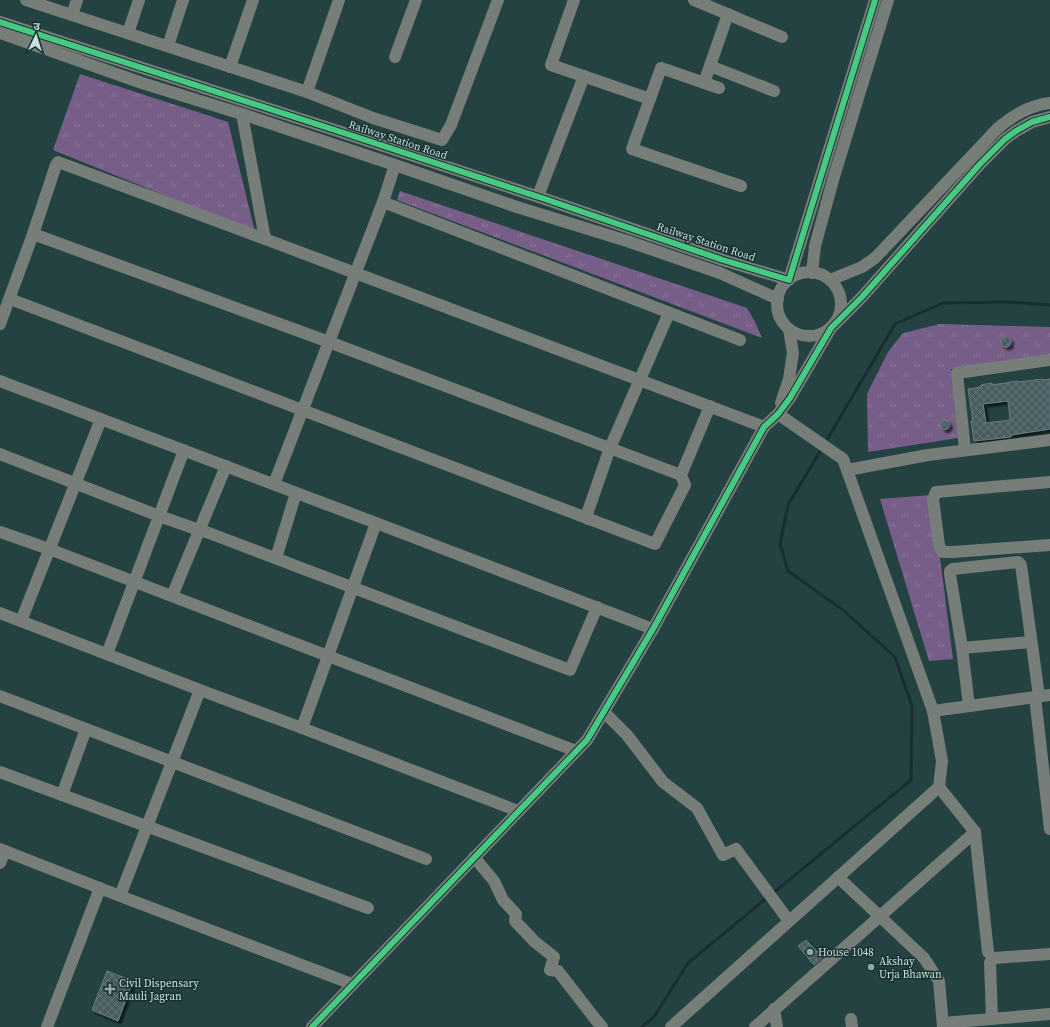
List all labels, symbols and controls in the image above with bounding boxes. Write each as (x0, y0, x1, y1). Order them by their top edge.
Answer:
north arrow (16, 16, 56, 56)
text: उ (33, 19, 41, 34)
street label: Railway Station Road (347, 117, 450, 163)
street label: Railway Station Road (655, 219, 758, 265)
place label: House 1048 (818, 945, 874, 960)
marker: House 1048 (805, 947, 815, 957)
place label: Akshay Urja Bhawan (879, 954, 942, 982)
marker: Akshay Urja Bhawan (866, 962, 876, 972)
place label: Civil Dispensary Mauli Jagran (119, 976, 199, 1004)
marker: Civil Dispensary Mauli Jagran (104, 983, 116, 995)

